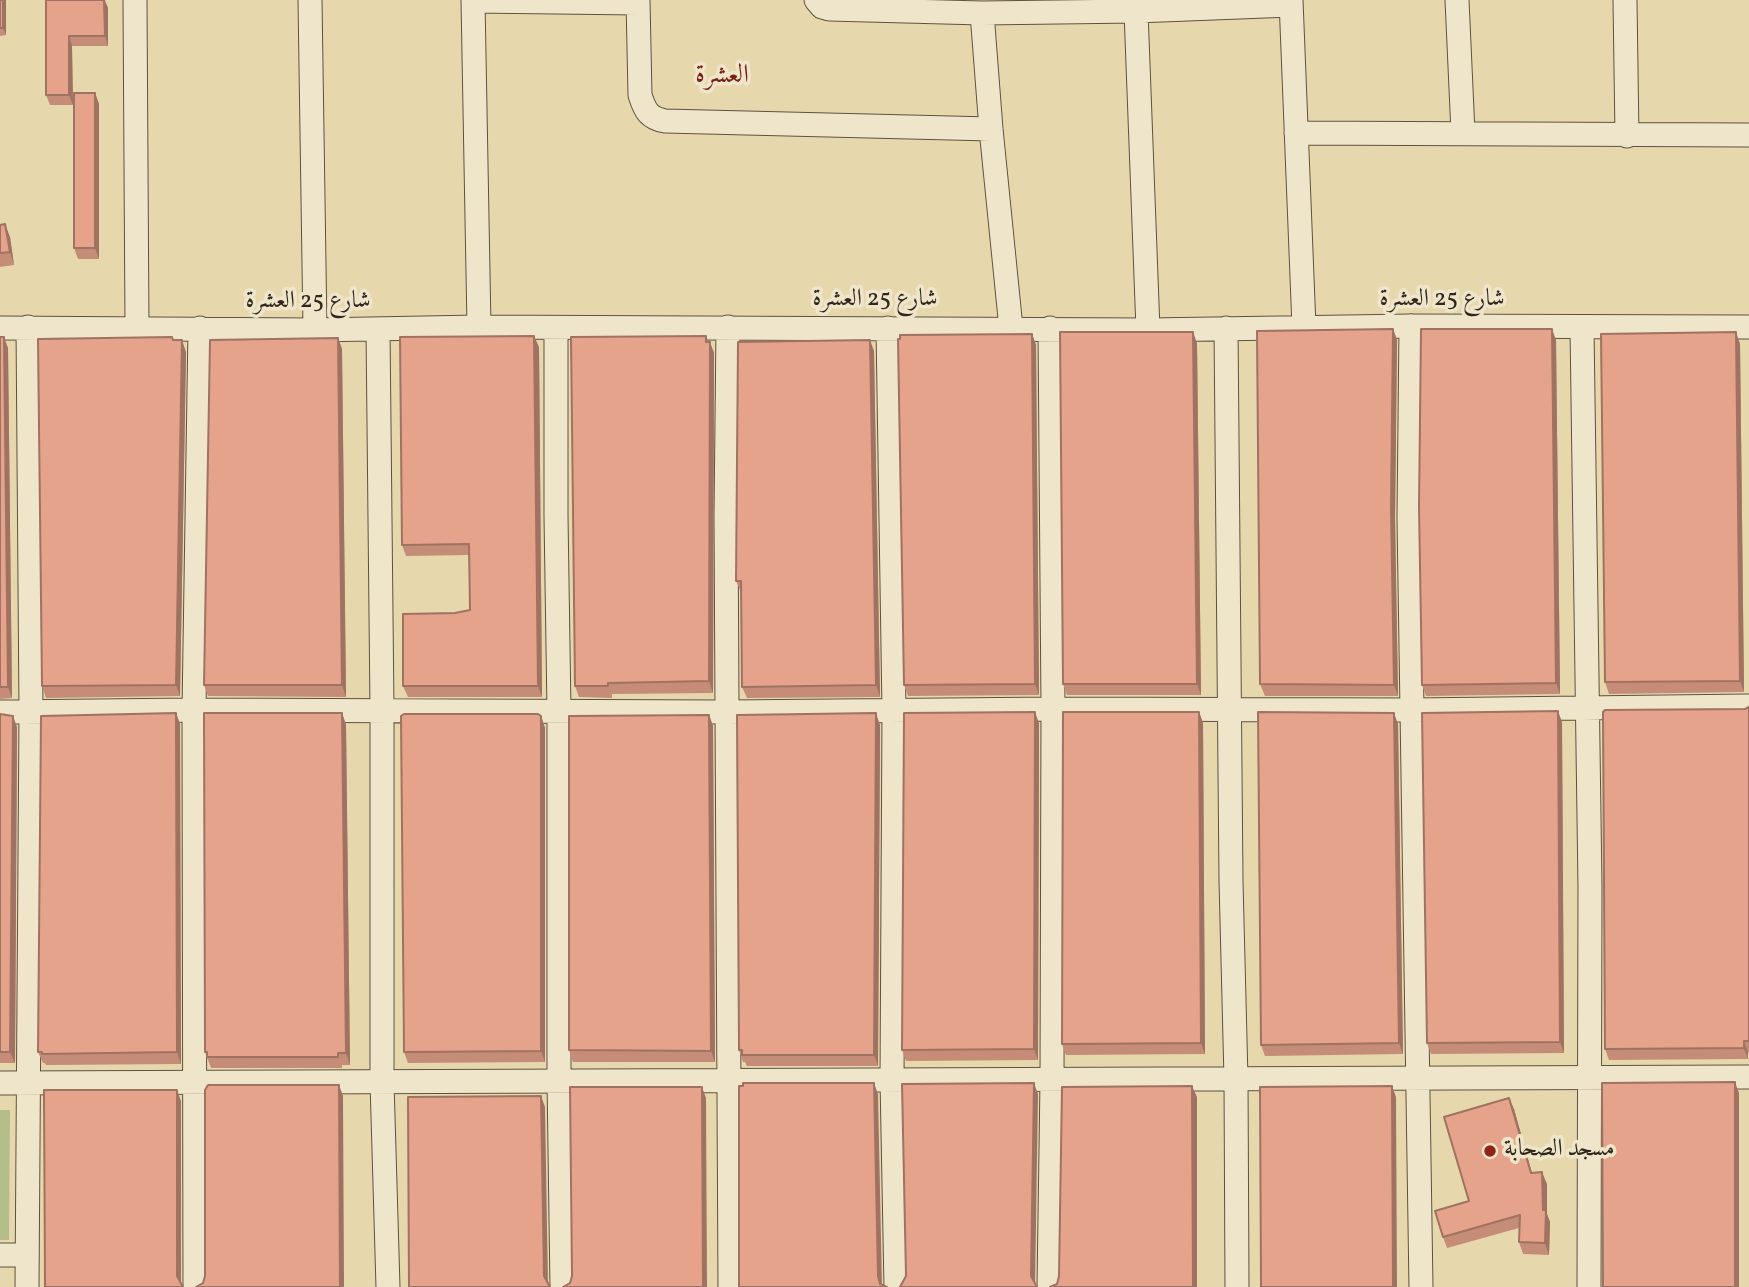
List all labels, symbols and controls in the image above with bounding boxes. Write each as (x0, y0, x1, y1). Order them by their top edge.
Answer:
district label: العشرة (695, 61, 749, 93)
street label: شارع 25 العشرة (812, 287, 938, 315)
street label: شارع 25 العشرة (1379, 287, 1505, 315)
street label: شارع 25 العشرة (245, 289, 371, 317)
place label: مسجد الصحابة (1504, 1137, 1615, 1165)
marker: مسجد الصحابة (1482, 1143, 1498, 1159)

